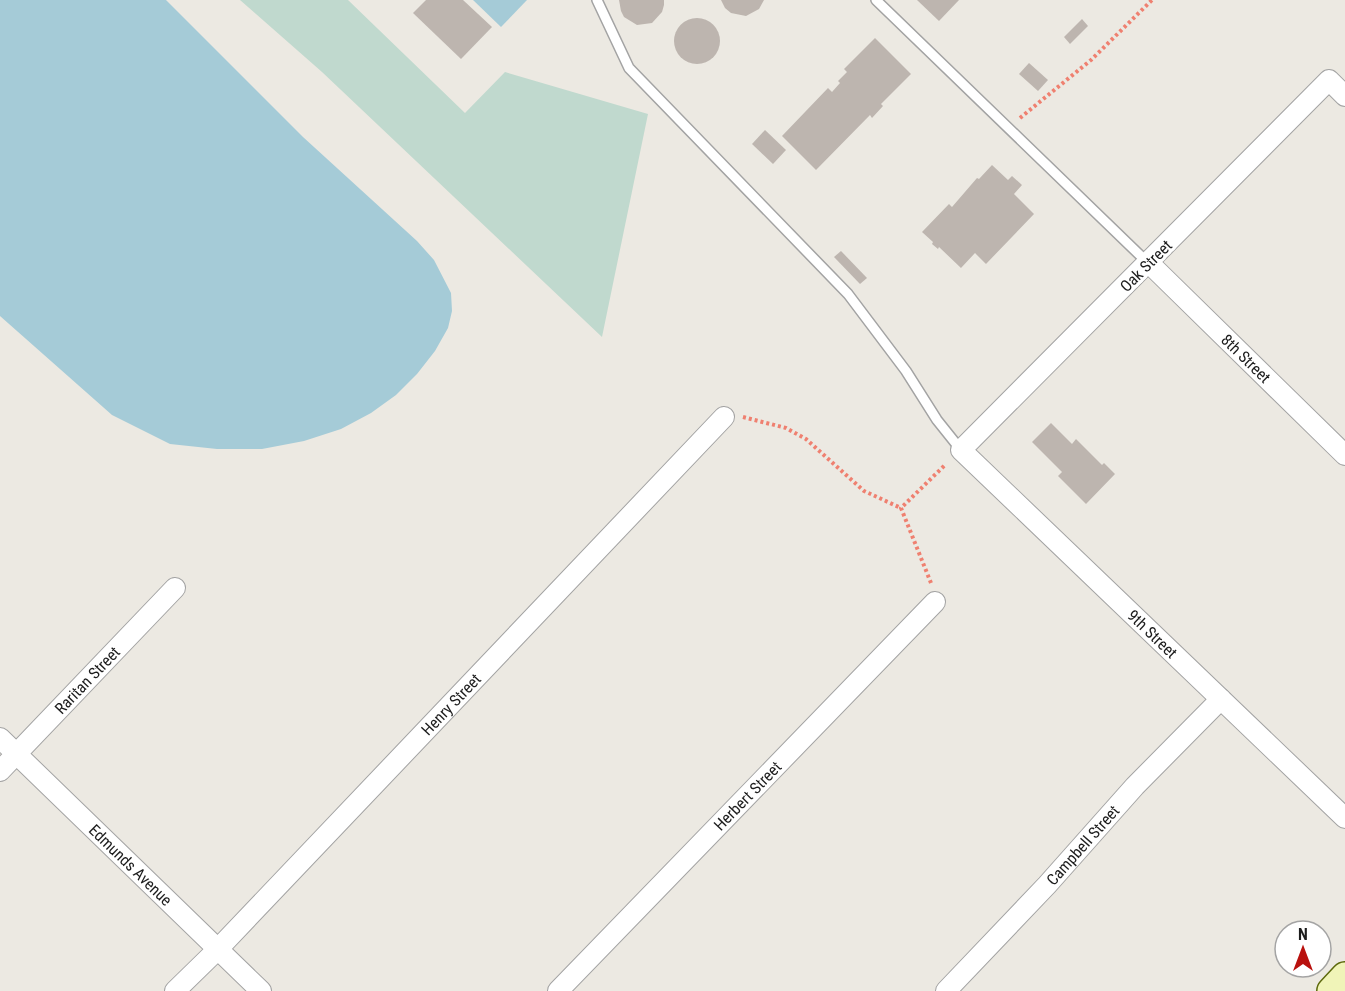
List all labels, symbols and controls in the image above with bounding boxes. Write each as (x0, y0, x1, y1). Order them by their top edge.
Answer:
street label: Oak Street (1116, 236, 1176, 296)
street label: 8th Street (1218, 330, 1275, 387)
street label: 9th Street (1124, 606, 1182, 662)
street label: Raritan Street (50, 642, 124, 718)
street label: Henry Street (417, 669, 485, 739)
street label: Herbert Street (710, 757, 785, 834)
street label: Campbell Street (1042, 801, 1123, 889)
street label: Edmunds Avenue (85, 820, 176, 909)
north arrow (1273, 919, 1333, 979)
text: N (1298, 925, 1308, 944)

